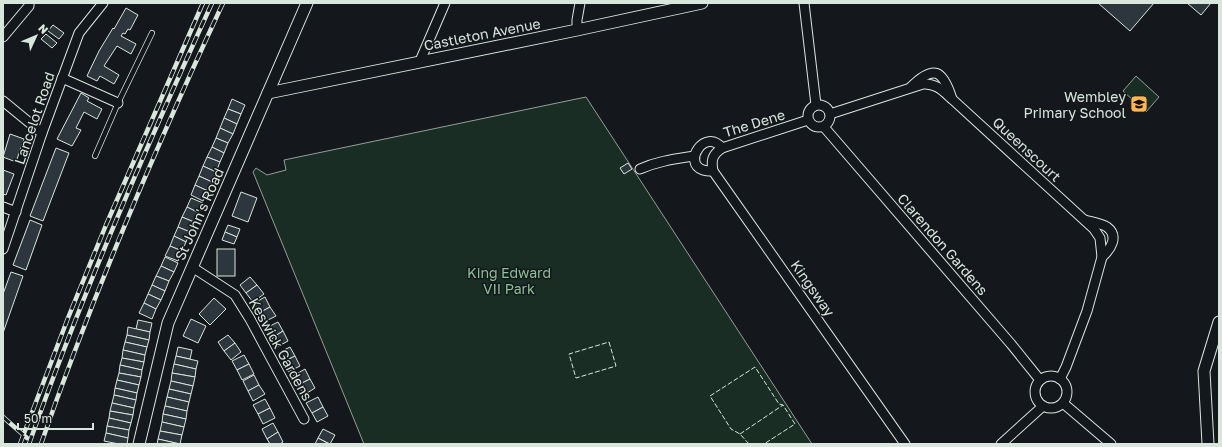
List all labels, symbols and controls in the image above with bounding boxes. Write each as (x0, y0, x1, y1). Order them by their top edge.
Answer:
street label: Castleton Avenue (422, 14, 542, 54)
north arrow (16, 16, 56, 56)
text: N (36, 21, 51, 36)
street label: Lancelot Road (10, 70, 58, 166)
place label: Wembley Primary School (1024, 88, 1126, 121)
school or university icon: Wembley Primary School (1129, 94, 1149, 114)
street label: The Dene (721, 106, 787, 140)
street label: Queenscourt (989, 113, 1065, 185)
street label: St John's Road (171, 165, 227, 263)
street label: Clarendon Gardens (894, 190, 992, 298)
street label: Kingsway (788, 257, 839, 319)
park label: King Edward VII Park (467, 264, 551, 297)
street label: Keswick Gardens (246, 295, 316, 403)
scale bar (18, 405, 93, 431)
text: 50 m (24, 411, 52, 426)

